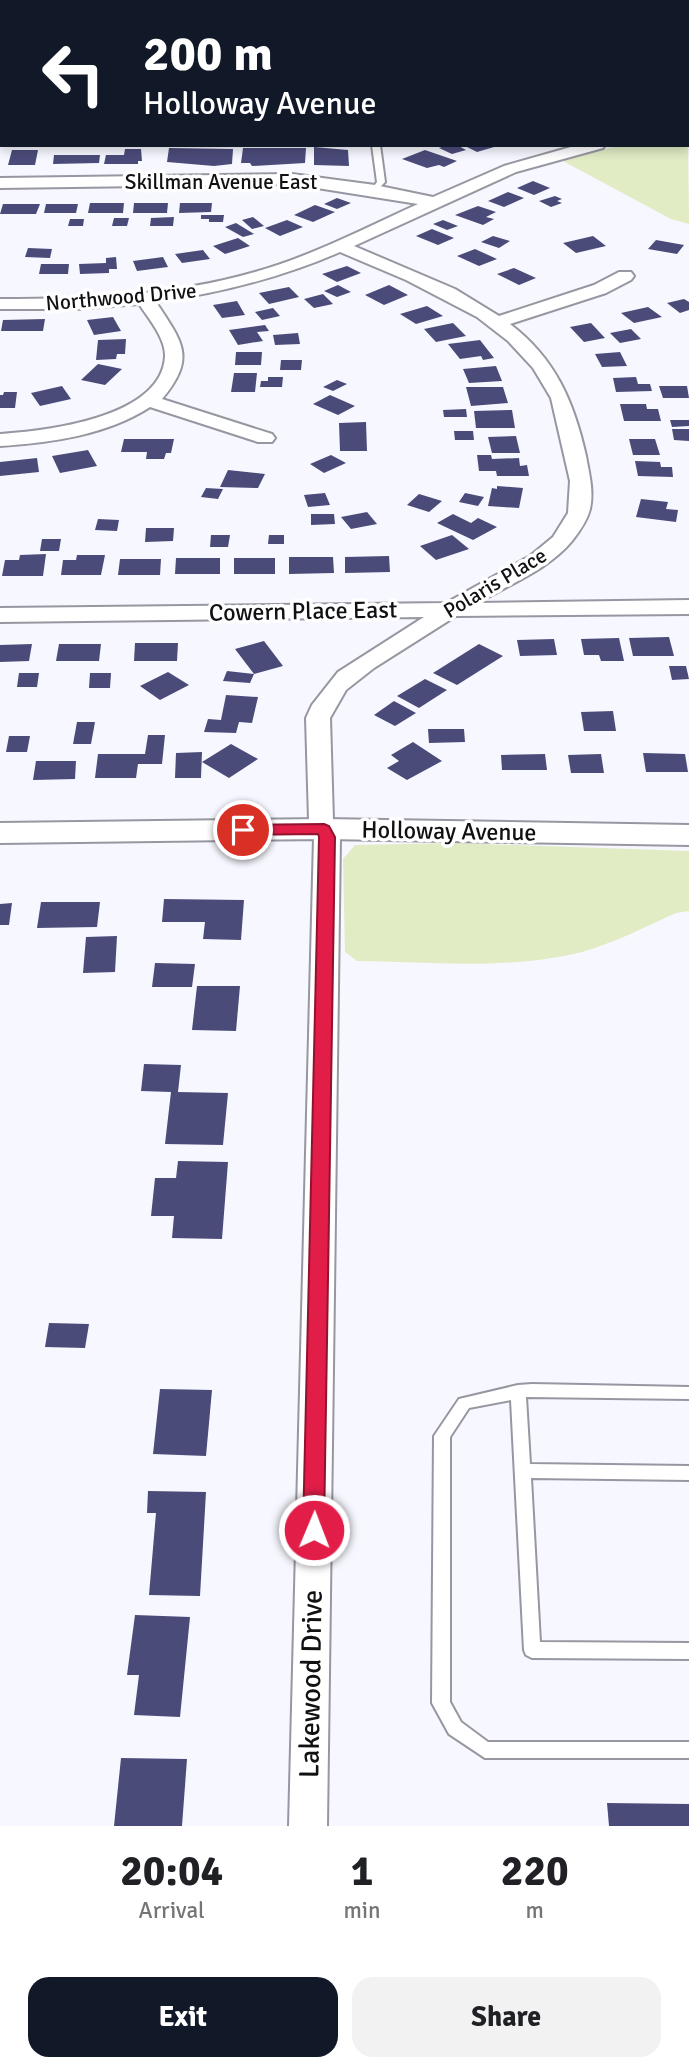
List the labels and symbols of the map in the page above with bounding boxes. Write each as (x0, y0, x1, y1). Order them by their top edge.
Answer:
street label: Skillman Avenue East (125, 169, 317, 195)
street label: Northwood Drive (45, 277, 197, 317)
street label: Polaris Place (439, 542, 551, 624)
street label: Cowern Place East (208, 594, 398, 628)
pin (213, 800, 273, 860)
street label: Holloway Avenue (361, 814, 537, 848)
position arrow (277, 1493, 351, 1567)
street label: Lakewood Drive (292, 1590, 330, 1778)

